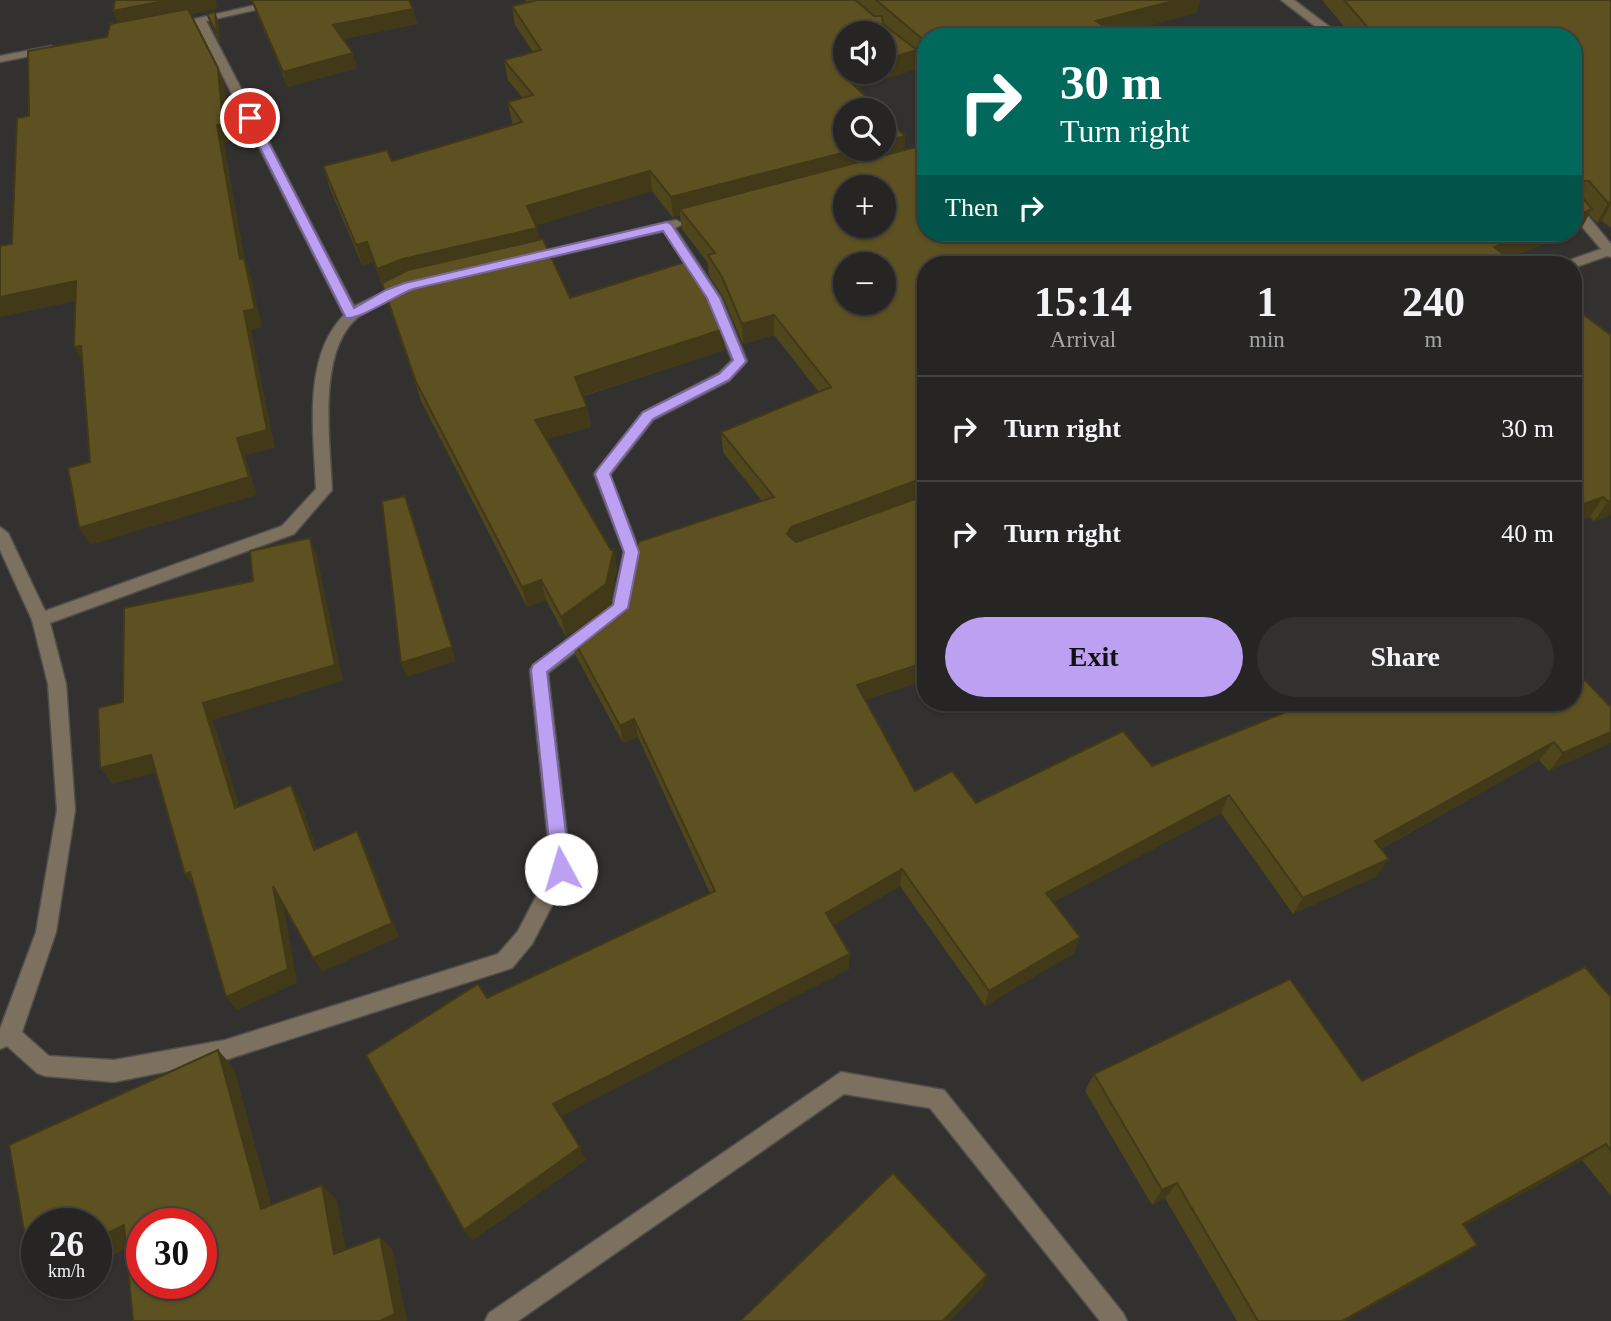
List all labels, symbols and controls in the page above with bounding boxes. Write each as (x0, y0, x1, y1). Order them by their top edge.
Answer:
map controls (833, 21, 896, 315)
button: sound (833, 21, 896, 84)
text: 30 m (1060, 55, 1162, 110)
icon: right (945, 56, 1036, 147)
pin (220, 88, 280, 148)
button: search (833, 98, 896, 161)
icon: arrive (231, 99, 269, 137)
text: Turn right (1060, 113, 1190, 149)
button: + (833, 175, 896, 238)
icon: right (1012, 189, 1050, 227)
text: Then (945, 193, 998, 222)
button: − (833, 252, 896, 315)
text: 15:14 (1034, 279, 1132, 325)
text: 1 (1256, 279, 1277, 325)
text: 240 (1402, 279, 1465, 325)
text: Arrival (1050, 327, 1116, 352)
text: min (1249, 327, 1285, 352)
text: m (1424, 327, 1442, 352)
icon: right (945, 410, 983, 448)
text: Turn right (1004, 414, 1121, 443)
text: 30 m (1501, 414, 1554, 443)
icon: right (945, 515, 983, 553)
text: Turn right (1004, 519, 1121, 548)
text: 40 m (1501, 519, 1554, 548)
button: Exit (945, 617, 1243, 697)
button: Share (1257, 617, 1554, 697)
position arrow (524, 832, 598, 906)
speed limit sign: 30 (126, 1208, 217, 1299)
text: 26 (49, 1225, 84, 1264)
text: km/h (48, 1261, 85, 1281)

